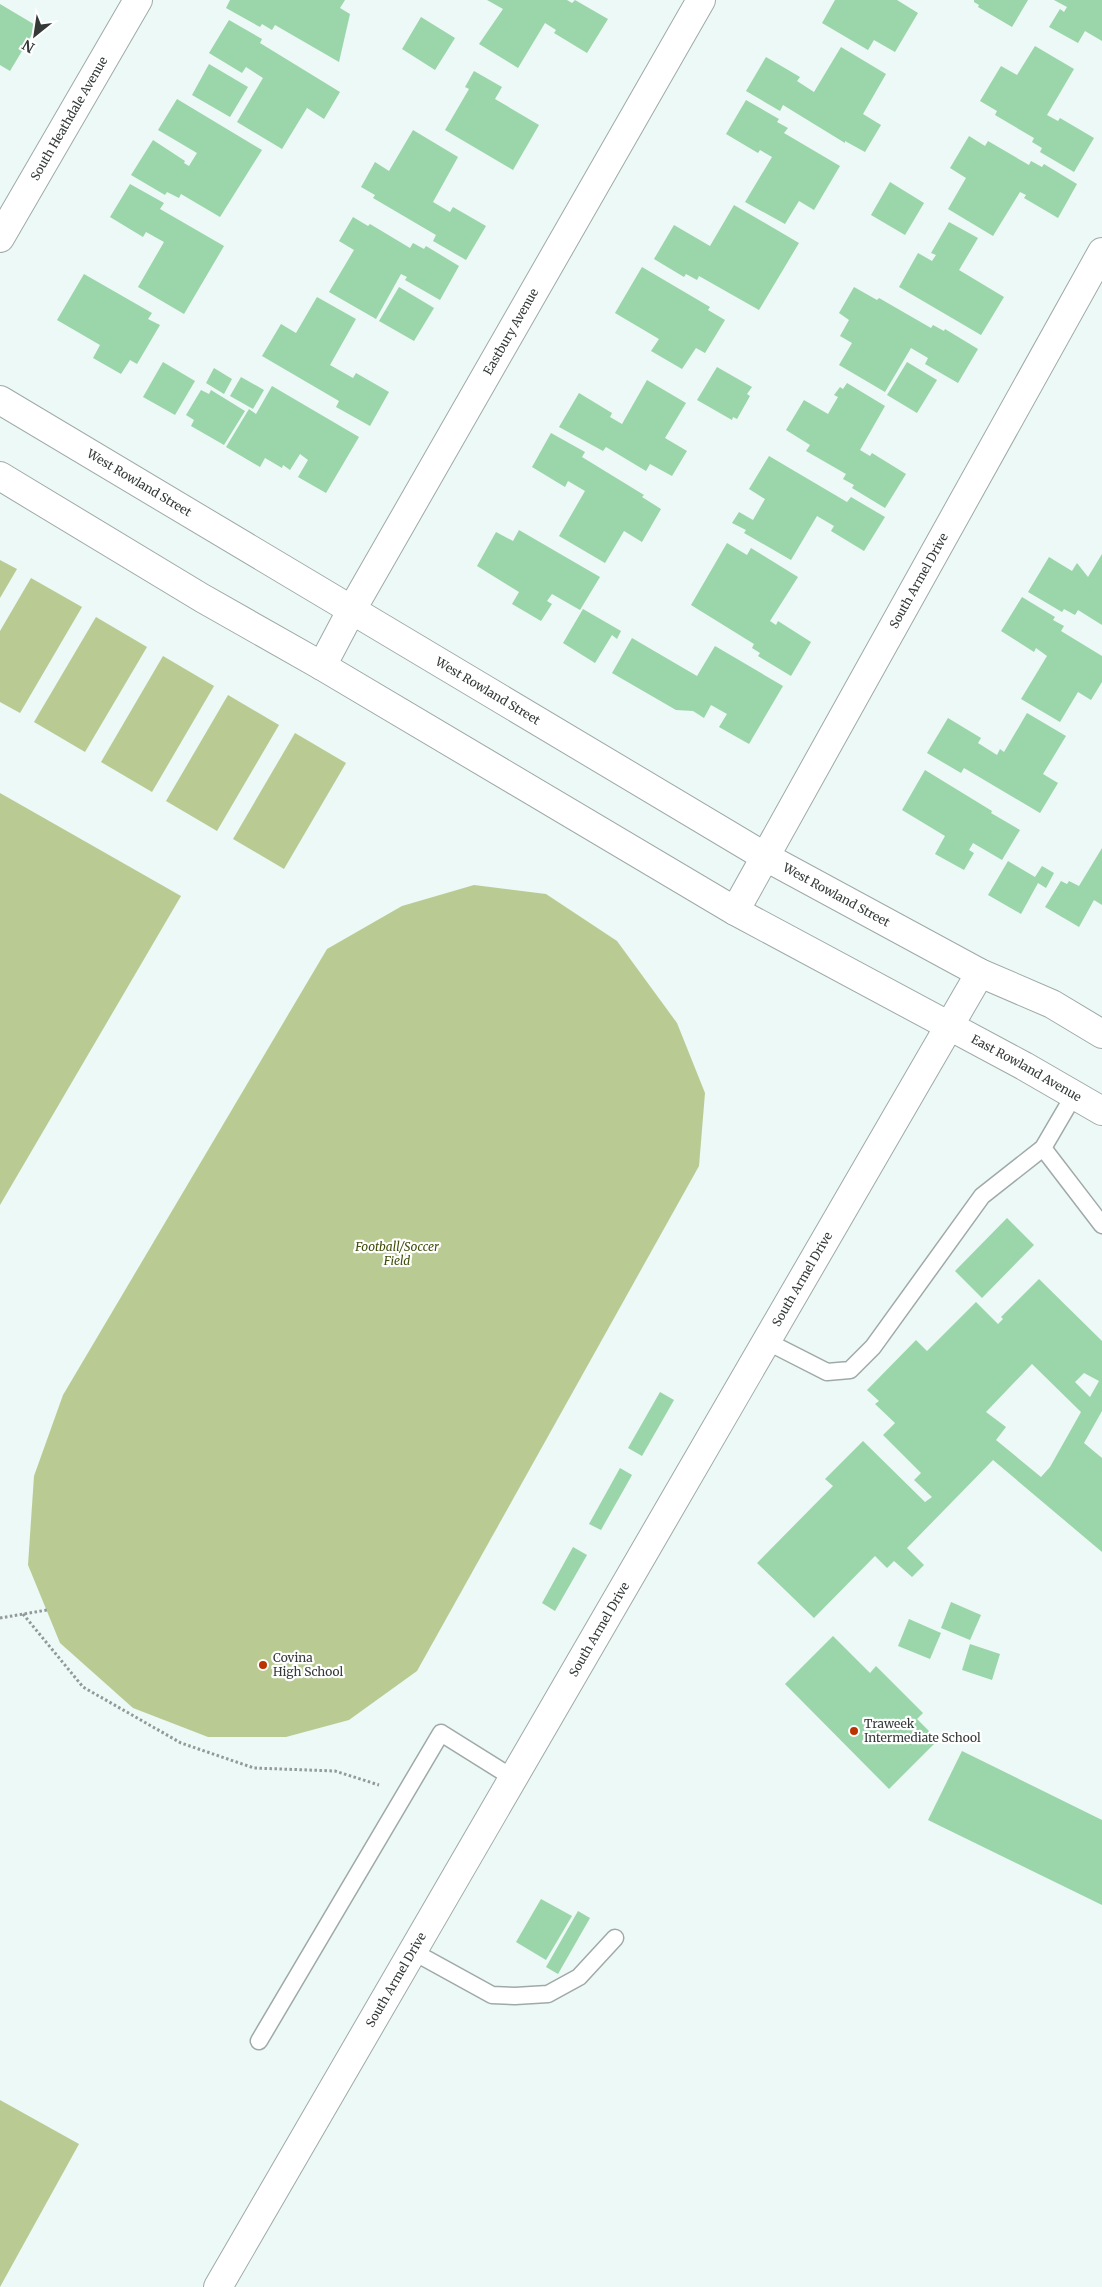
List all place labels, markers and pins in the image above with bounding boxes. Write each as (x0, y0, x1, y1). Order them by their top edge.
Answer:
place label: Covina High School (273, 1650, 344, 1679)
marker: Covina High School (257, 1659, 269, 1671)
place label: Traweek Intermediate School (864, 1716, 981, 1745)
marker: Traweek Intermediate School (848, 1725, 860, 1737)

